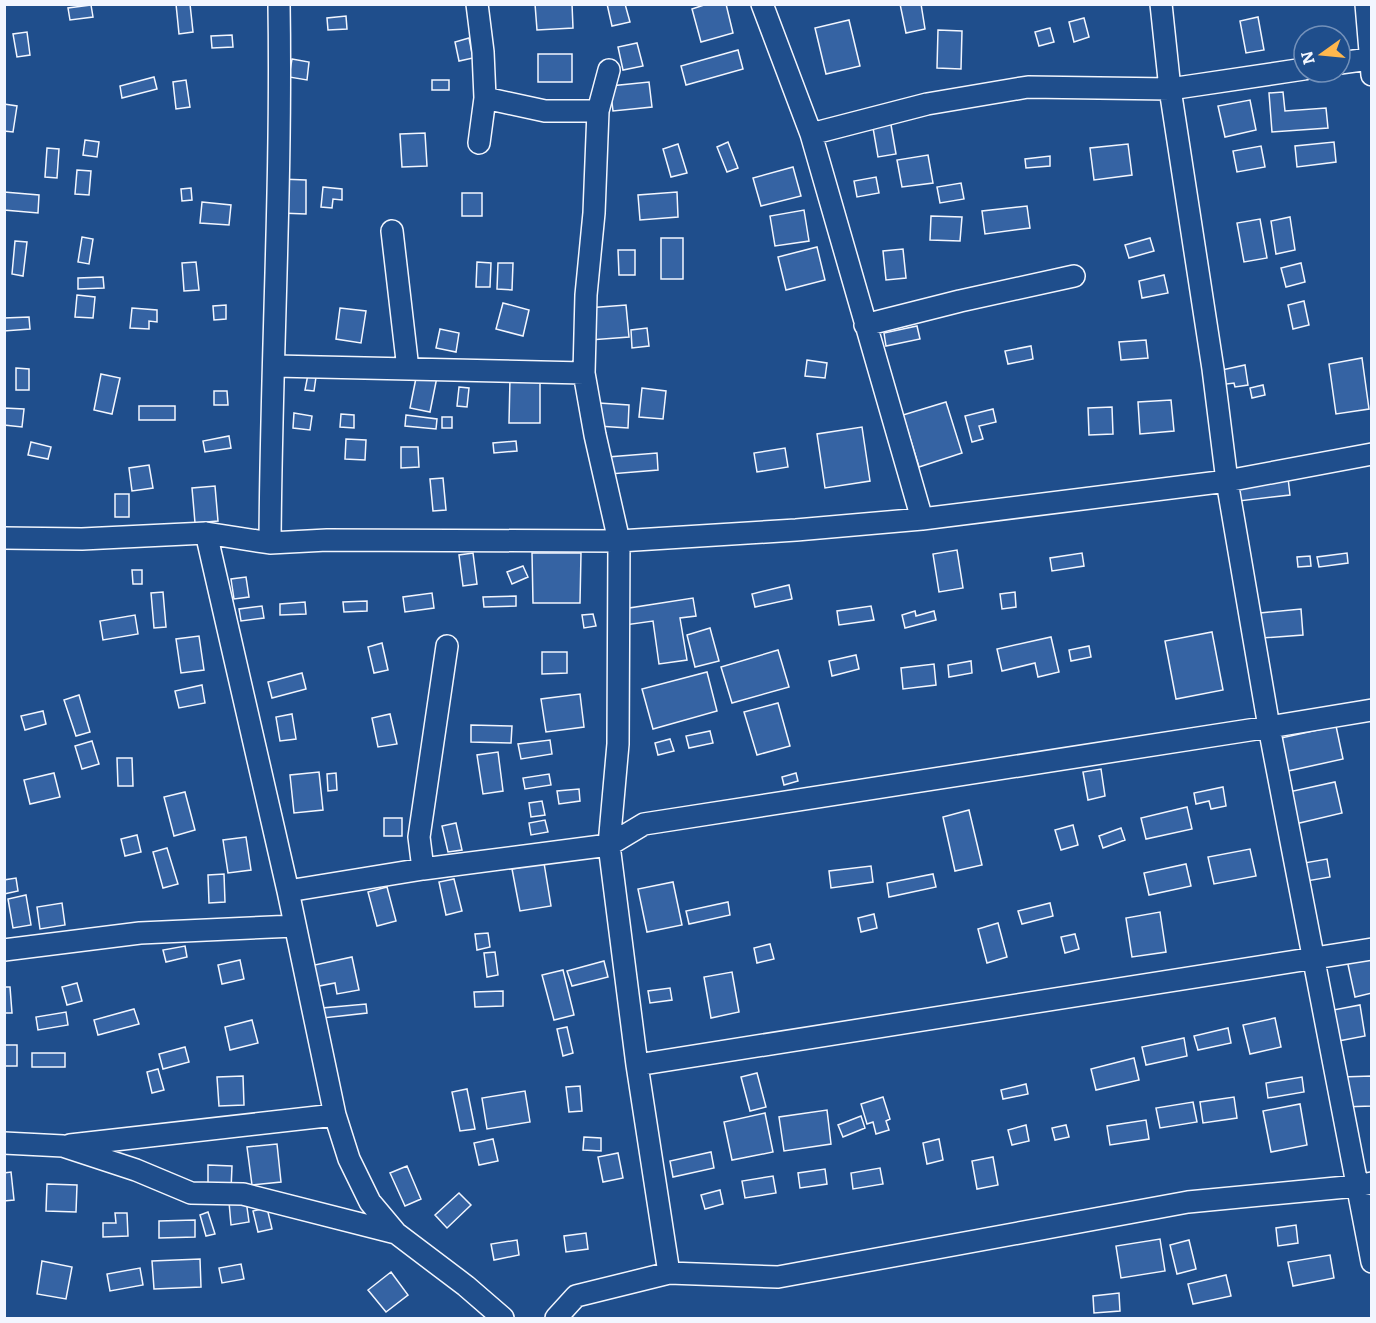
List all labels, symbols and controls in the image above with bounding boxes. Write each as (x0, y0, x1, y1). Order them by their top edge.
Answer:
north arrow (1292, 24, 1352, 84)
text: N (1293, 49, 1320, 68)

